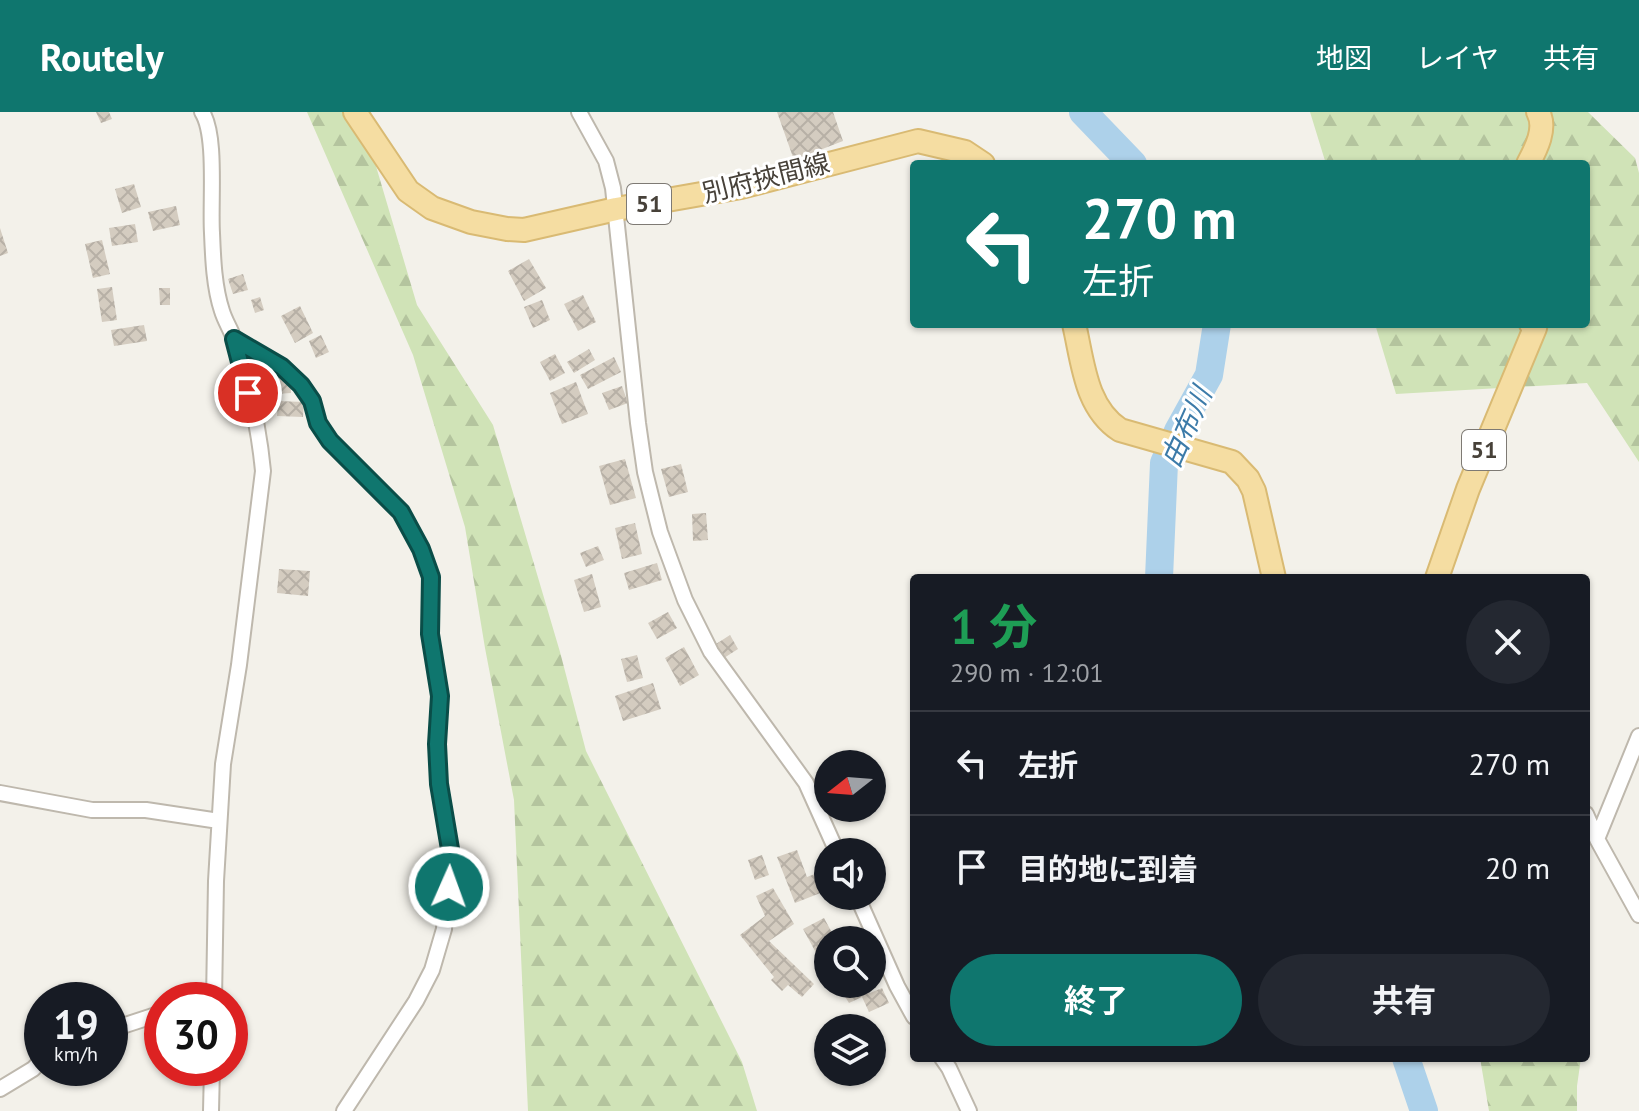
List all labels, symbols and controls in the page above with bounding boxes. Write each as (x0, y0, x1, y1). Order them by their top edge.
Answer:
text: Routely (40, 32, 164, 81)
text: 地図 (1316, 39, 1372, 76)
text: レイヤ (1416, 39, 1499, 76)
text: 共有 (1543, 39, 1599, 76)
street label: 別府挾間線 (699, 146, 833, 209)
text: 270 m (1082, 182, 1237, 254)
road number: 51 (627, 184, 671, 224)
icon: left (950, 192, 1054, 296)
text: 左折 (1082, 257, 1154, 304)
pin (214, 359, 282, 427)
icon: arrive (226, 371, 270, 415)
water label: 由布川 (1152, 378, 1221, 473)
road number: 51 (1462, 430, 1506, 470)
text: 1 分 (950, 595, 1037, 657)
button: close (1466, 600, 1550, 684)
text: 290 m · 12:01 (950, 656, 1104, 689)
icon: left (950, 741, 994, 785)
text: 270 m (1469, 744, 1550, 783)
text: 左折 (1018, 745, 1078, 784)
north arrow (814, 750, 886, 822)
map controls (814, 750, 886, 1086)
button: sound (814, 838, 886, 910)
position arrow (407, 845, 491, 929)
icon: arrive (950, 845, 994, 889)
text: 20 m (1485, 848, 1550, 887)
text: 目的地に到着 (1018, 849, 1198, 888)
button: search (814, 926, 886, 998)
button: 終了 (950, 954, 1242, 1046)
button: 共有 (1258, 954, 1550, 1046)
speed limit sign: 30 (144, 982, 248, 1086)
text: 19 (53, 998, 99, 1050)
button: layers (814, 1014, 886, 1086)
text: km/h (54, 1041, 98, 1067)

